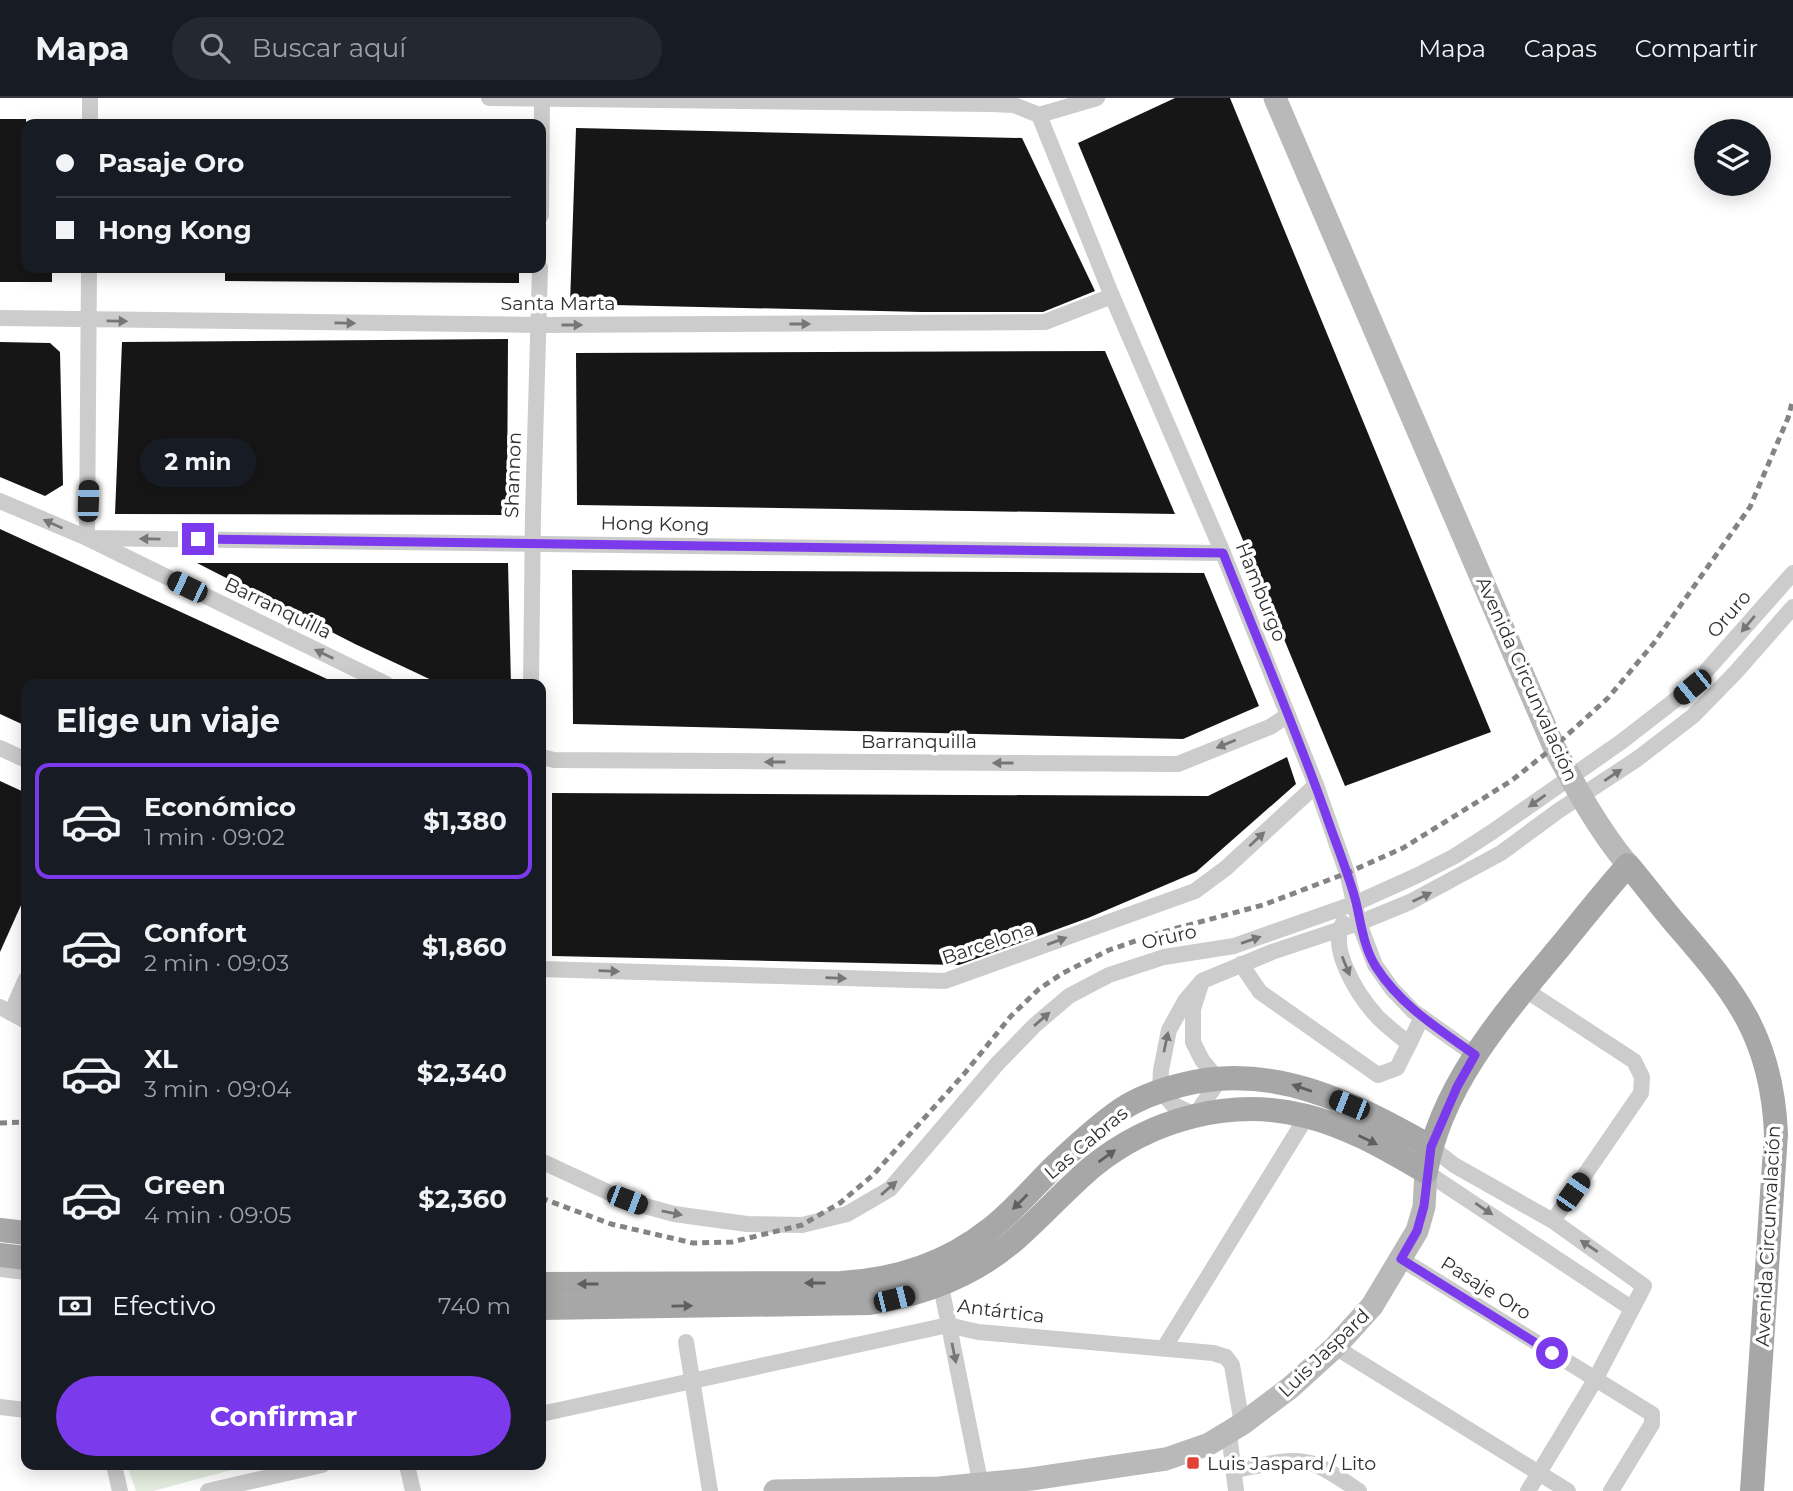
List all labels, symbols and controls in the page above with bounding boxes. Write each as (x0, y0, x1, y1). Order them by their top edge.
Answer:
search box (172, 17, 662, 80)
text: Mapa (35, 28, 130, 68)
icon: search (196, 29, 234, 67)
text: Buscar aquí (252, 32, 406, 64)
text: Mapa (1418, 34, 1486, 63)
text: Capas (1524, 34, 1597, 63)
text: Compartir (1635, 34, 1758, 63)
map controls (1694, 119, 1771, 196)
button: layers (1694, 119, 1771, 196)
text: Pasaje Oro (98, 147, 244, 179)
text: Hong Kong (98, 214, 252, 246)
street label: Santa Marta (500, 292, 616, 315)
one-way arrow (106, 315, 128, 326)
one-way arrow (334, 317, 356, 329)
one-way arrow (789, 318, 811, 330)
one-way arrow (561, 319, 583, 331)
street label: Shannon (500, 432, 526, 518)
callout: 2 min (140, 438, 256, 486)
text: 2 min (164, 448, 232, 476)
car (77, 480, 100, 522)
street label: Hong Kong (600, 512, 710, 536)
one-way arrow (43, 518, 63, 530)
route end (182, 523, 214, 555)
one-way arrow (139, 533, 161, 545)
street label: Hamburgo (1231, 539, 1291, 645)
car (164, 568, 211, 606)
street label: Barranquilla (221, 572, 335, 644)
street label: Avenida Circunvalación (1471, 573, 1583, 785)
street label: Oruro (1702, 585, 1756, 643)
one-way arrow (1740, 615, 1756, 633)
one-way arrow (314, 649, 334, 660)
car (1670, 666, 1715, 708)
text: Elige un viaje (56, 701, 280, 740)
street label: Barranquilla (861, 730, 977, 753)
one-way arrow (1216, 739, 1237, 750)
one-way arrow (764, 756, 786, 767)
one-way arrow (991, 757, 1013, 769)
one-way arrow (1604, 768, 1623, 781)
icon: car (60, 790, 123, 853)
text: Económico (144, 791, 296, 823)
one-way arrow (1528, 794, 1546, 808)
text: $1,380 (423, 805, 507, 837)
text: 1 min · 09:02 (144, 823, 285, 851)
one-way arrow (1248, 832, 1265, 848)
one-way arrow (1412, 891, 1432, 902)
icon: car (60, 916, 123, 979)
street label: Barcelona (939, 916, 1037, 970)
text: Confort (144, 917, 247, 949)
street label: Oruro (1139, 920, 1199, 954)
text: $1,860 (422, 931, 507, 963)
one-way arrow (1240, 934, 1261, 945)
one-way arrow (1046, 935, 1067, 946)
text: 2 min · 09:03 (144, 949, 289, 977)
one-way arrow (1340, 955, 1351, 976)
one-way arrow (598, 966, 620, 977)
one-way arrow (826, 972, 848, 984)
one-way arrow (1033, 1012, 1050, 1027)
one-way arrow (1161, 1031, 1172, 1053)
icon: car (60, 1042, 123, 1105)
text: XL (144, 1043, 178, 1075)
text: $2,340 (417, 1057, 507, 1089)
text: 3 min · 09:04 (144, 1075, 292, 1103)
one-way arrow (1292, 1082, 1313, 1093)
car (1326, 1087, 1373, 1123)
street label: Las Cabras (1040, 1102, 1132, 1184)
street label: Avenida Circunvalación (1751, 1125, 1785, 1347)
one-way arrow (1358, 1134, 1378, 1145)
one-way arrow (1098, 1149, 1116, 1163)
icon: car (60, 1168, 123, 1231)
text: Green (144, 1169, 226, 1201)
car (1553, 1169, 1594, 1215)
one-way arrow (880, 1180, 898, 1195)
text: $2,360 (418, 1183, 507, 1215)
car (604, 1183, 651, 1217)
one-way arrow (1011, 1193, 1028, 1210)
text: 4 min · 09:05 (144, 1201, 292, 1229)
one-way arrow (1474, 1203, 1493, 1216)
one-way arrow (661, 1208, 683, 1219)
one-way arrow (1580, 1239, 1598, 1253)
street label: Pasaje Oro (1437, 1251, 1535, 1325)
one-way arrow (804, 1277, 826, 1289)
one-way arrow (577, 1278, 599, 1290)
car (872, 1284, 917, 1314)
icon: cash (56, 1287, 94, 1325)
text: Efectivo (112, 1290, 216, 1322)
text: 740 m (438, 1292, 511, 1320)
street label: Antártica (956, 1294, 1046, 1328)
one-way arrow (672, 1300, 694, 1312)
street label: Luis Jaspard (1274, 1304, 1374, 1402)
route start (1536, 1337, 1568, 1369)
one-way arrow (948, 1342, 959, 1364)
button: Confirmar (56, 1376, 511, 1456)
place label: Luis Jaspard / Lito (1207, 1452, 1376, 1475)
marker: Luis Jaspard / Lito (1185, 1455, 1201, 1471)

